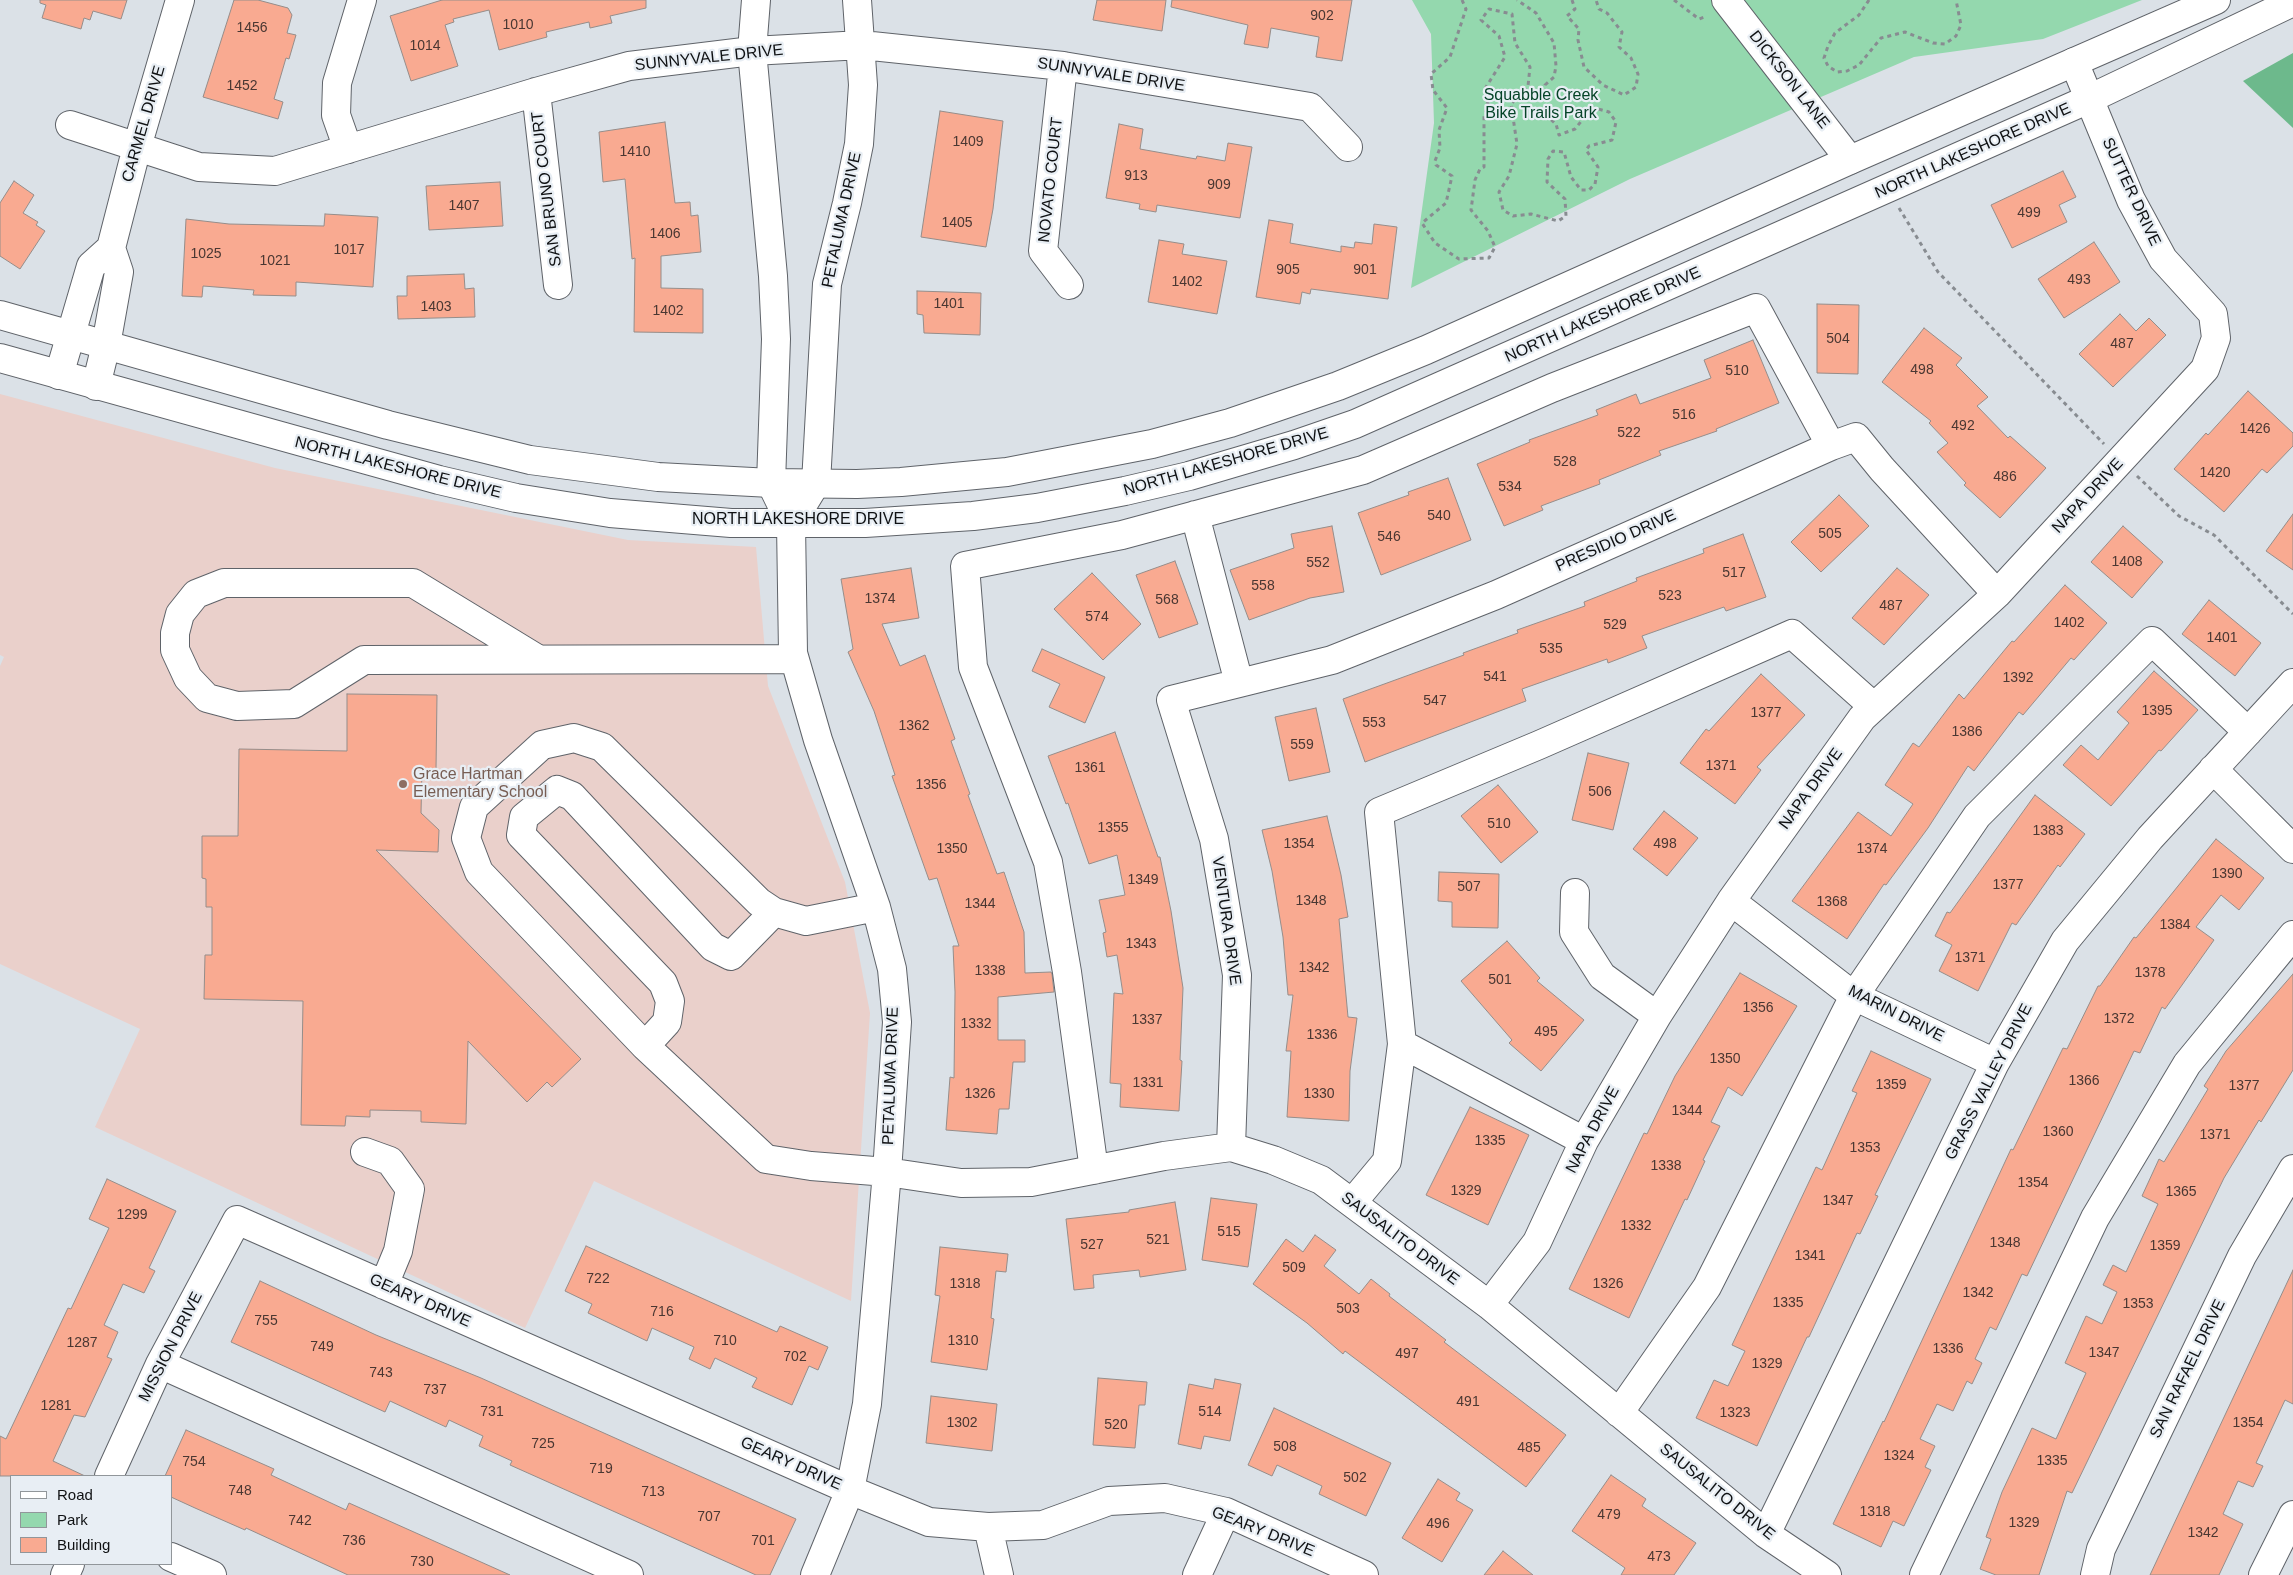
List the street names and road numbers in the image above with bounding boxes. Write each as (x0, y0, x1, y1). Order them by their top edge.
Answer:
street label: DICKSON LANE (1745, 27, 1833, 133)
street label: SUNNYVALE DRIVE (634, 41, 784, 75)
street label: SUNNYVALE DRIVE (1036, 54, 1186, 96)
street label: CARMEL DRIVE (118, 64, 170, 184)
street label: NORTH LAKESHORE DRIVE (1872, 99, 2074, 203)
street label: SAN BRUNO COURT (528, 110, 566, 268)
street label: NOVATO COURT (1035, 116, 1067, 244)
street label: SUTTER DRIVE (2098, 135, 2164, 249)
street label: PETALUMA DRIVE (818, 150, 866, 290)
street label: NORTH LAKESHORE DRIVE (1502, 263, 1704, 367)
street label: NORTH LAKESHORE DRIVE (1121, 424, 1331, 500)
street label: NORTH LAKESHORE DRIVE (293, 433, 503, 503)
street label: NAPA DRIVE (2048, 454, 2128, 538)
street label: PRESIDIO DRIVE (1553, 506, 1679, 576)
street label: NORTH LAKESHORE DRIVE (692, 510, 904, 530)
street label: NAPA DRIVE (1775, 745, 1847, 833)
street label: VENTURA DRIVE (1207, 855, 1245, 987)
street label: MARIN DRIVE (1845, 982, 1947, 1046)
street label: GRASS VALLEY DRIVE (1941, 1001, 2037, 1163)
street label: PETALUMA DRIVE (879, 1007, 903, 1145)
street label: NAPA DRIVE (1562, 1083, 1624, 1177)
street label: SAUSALITO DRIVE (1337, 1188, 1463, 1290)
street label: GEARY DRIVE (366, 1270, 474, 1332)
street label: MISSION DRIVE (135, 1289, 207, 1405)
street label: SAN RAFAEL DRIVE (2146, 1296, 2230, 1442)
street label: GEARY DRIVE (737, 1433, 845, 1495)
street label: SAUSALITO DRIVE (1655, 1440, 1779, 1544)
street label: GEARY DRIVE (1209, 1503, 1317, 1561)

